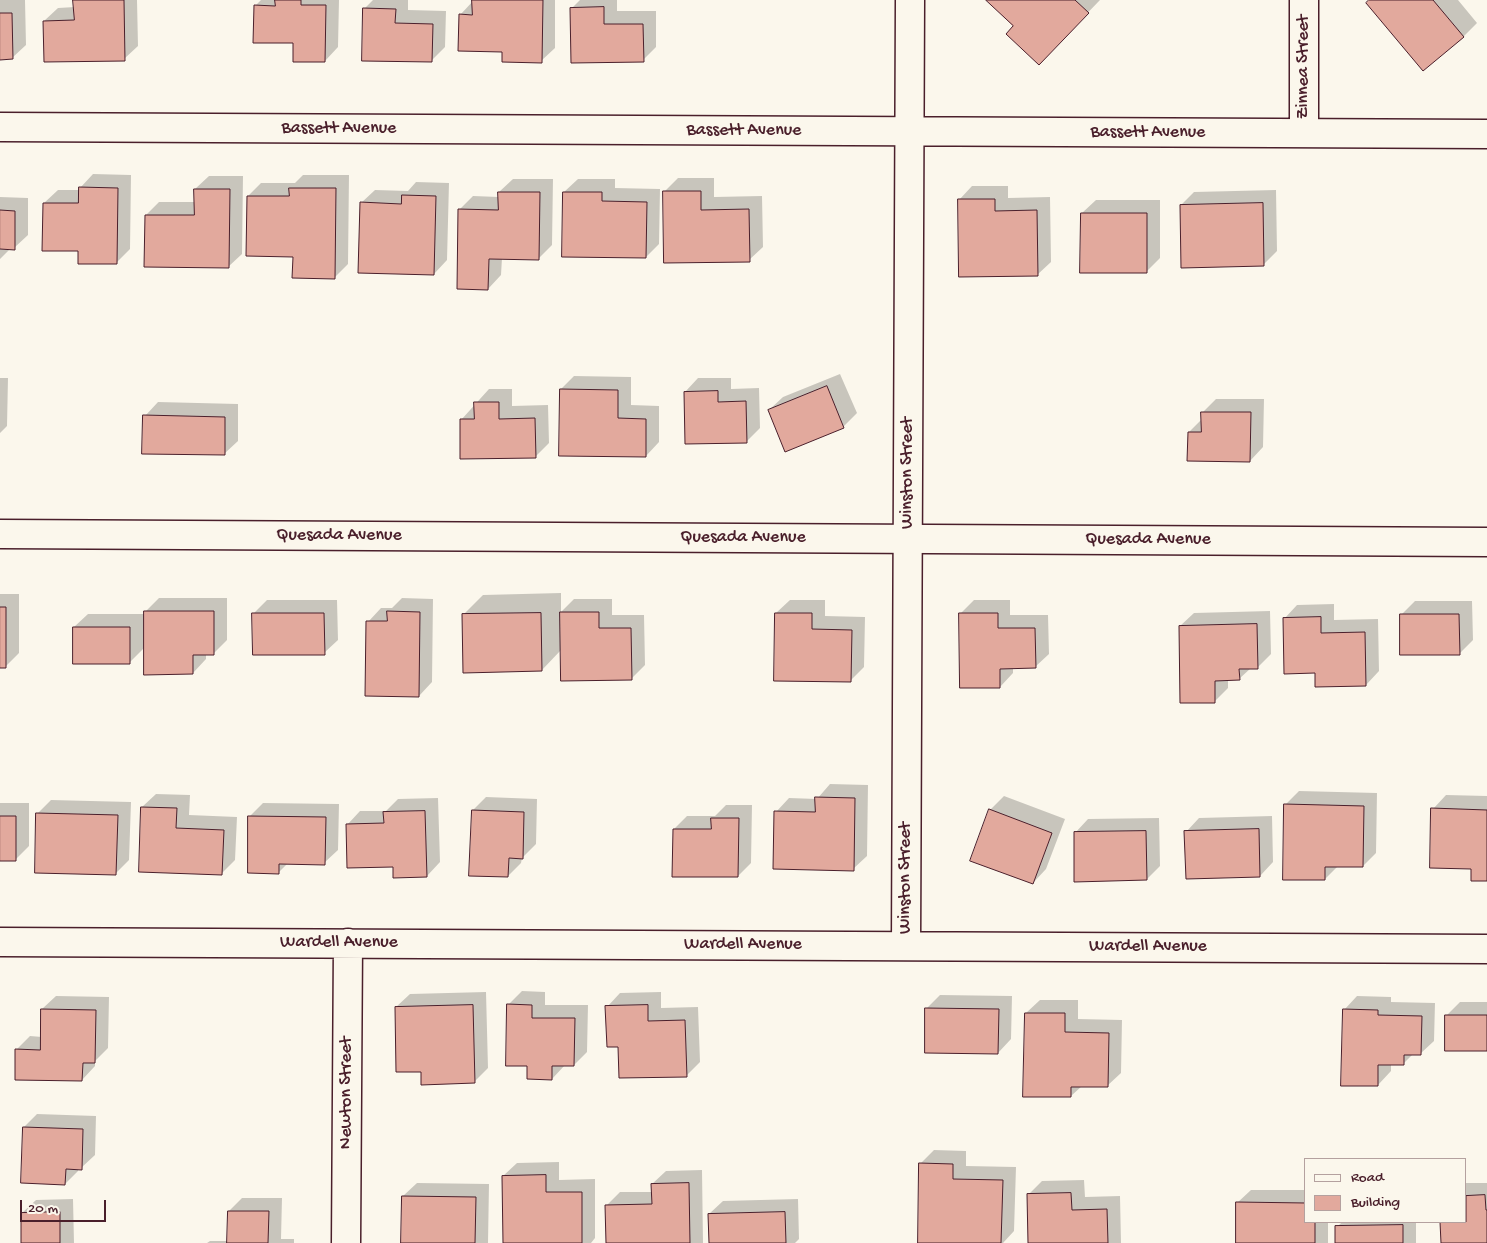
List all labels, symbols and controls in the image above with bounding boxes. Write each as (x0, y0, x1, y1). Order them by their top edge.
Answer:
street label: Zinnea Street (1293, 15, 1315, 119)
street label: Bassett Avenue (282, 118, 396, 140)
street label: Bassett Avenue (687, 120, 801, 142)
street label: Bassett Avenue (1091, 122, 1205, 144)
street label: Winston Street (897, 417, 919, 529)
street label: Quesada Avenue (276, 525, 402, 547)
street label: Quesada Avenue (680, 527, 806, 549)
street label: Quesada Avenue (1085, 529, 1211, 551)
street label: Winston Street (895, 822, 917, 934)
street label: Wardell Avenue (280, 932, 398, 954)
street label: Wardell Avenue (684, 934, 802, 956)
street label: Wardell Avenue (1089, 936, 1207, 958)
street label: Newton Street (336, 1037, 358, 1149)
legend (1304, 1158, 1467, 1223)
text: Road (1351, 1169, 1384, 1187)
scale bar (22, 1190, 109, 1222)
text: Building (1351, 1194, 1400, 1212)
text: 20 m (28, 1200, 58, 1218)

